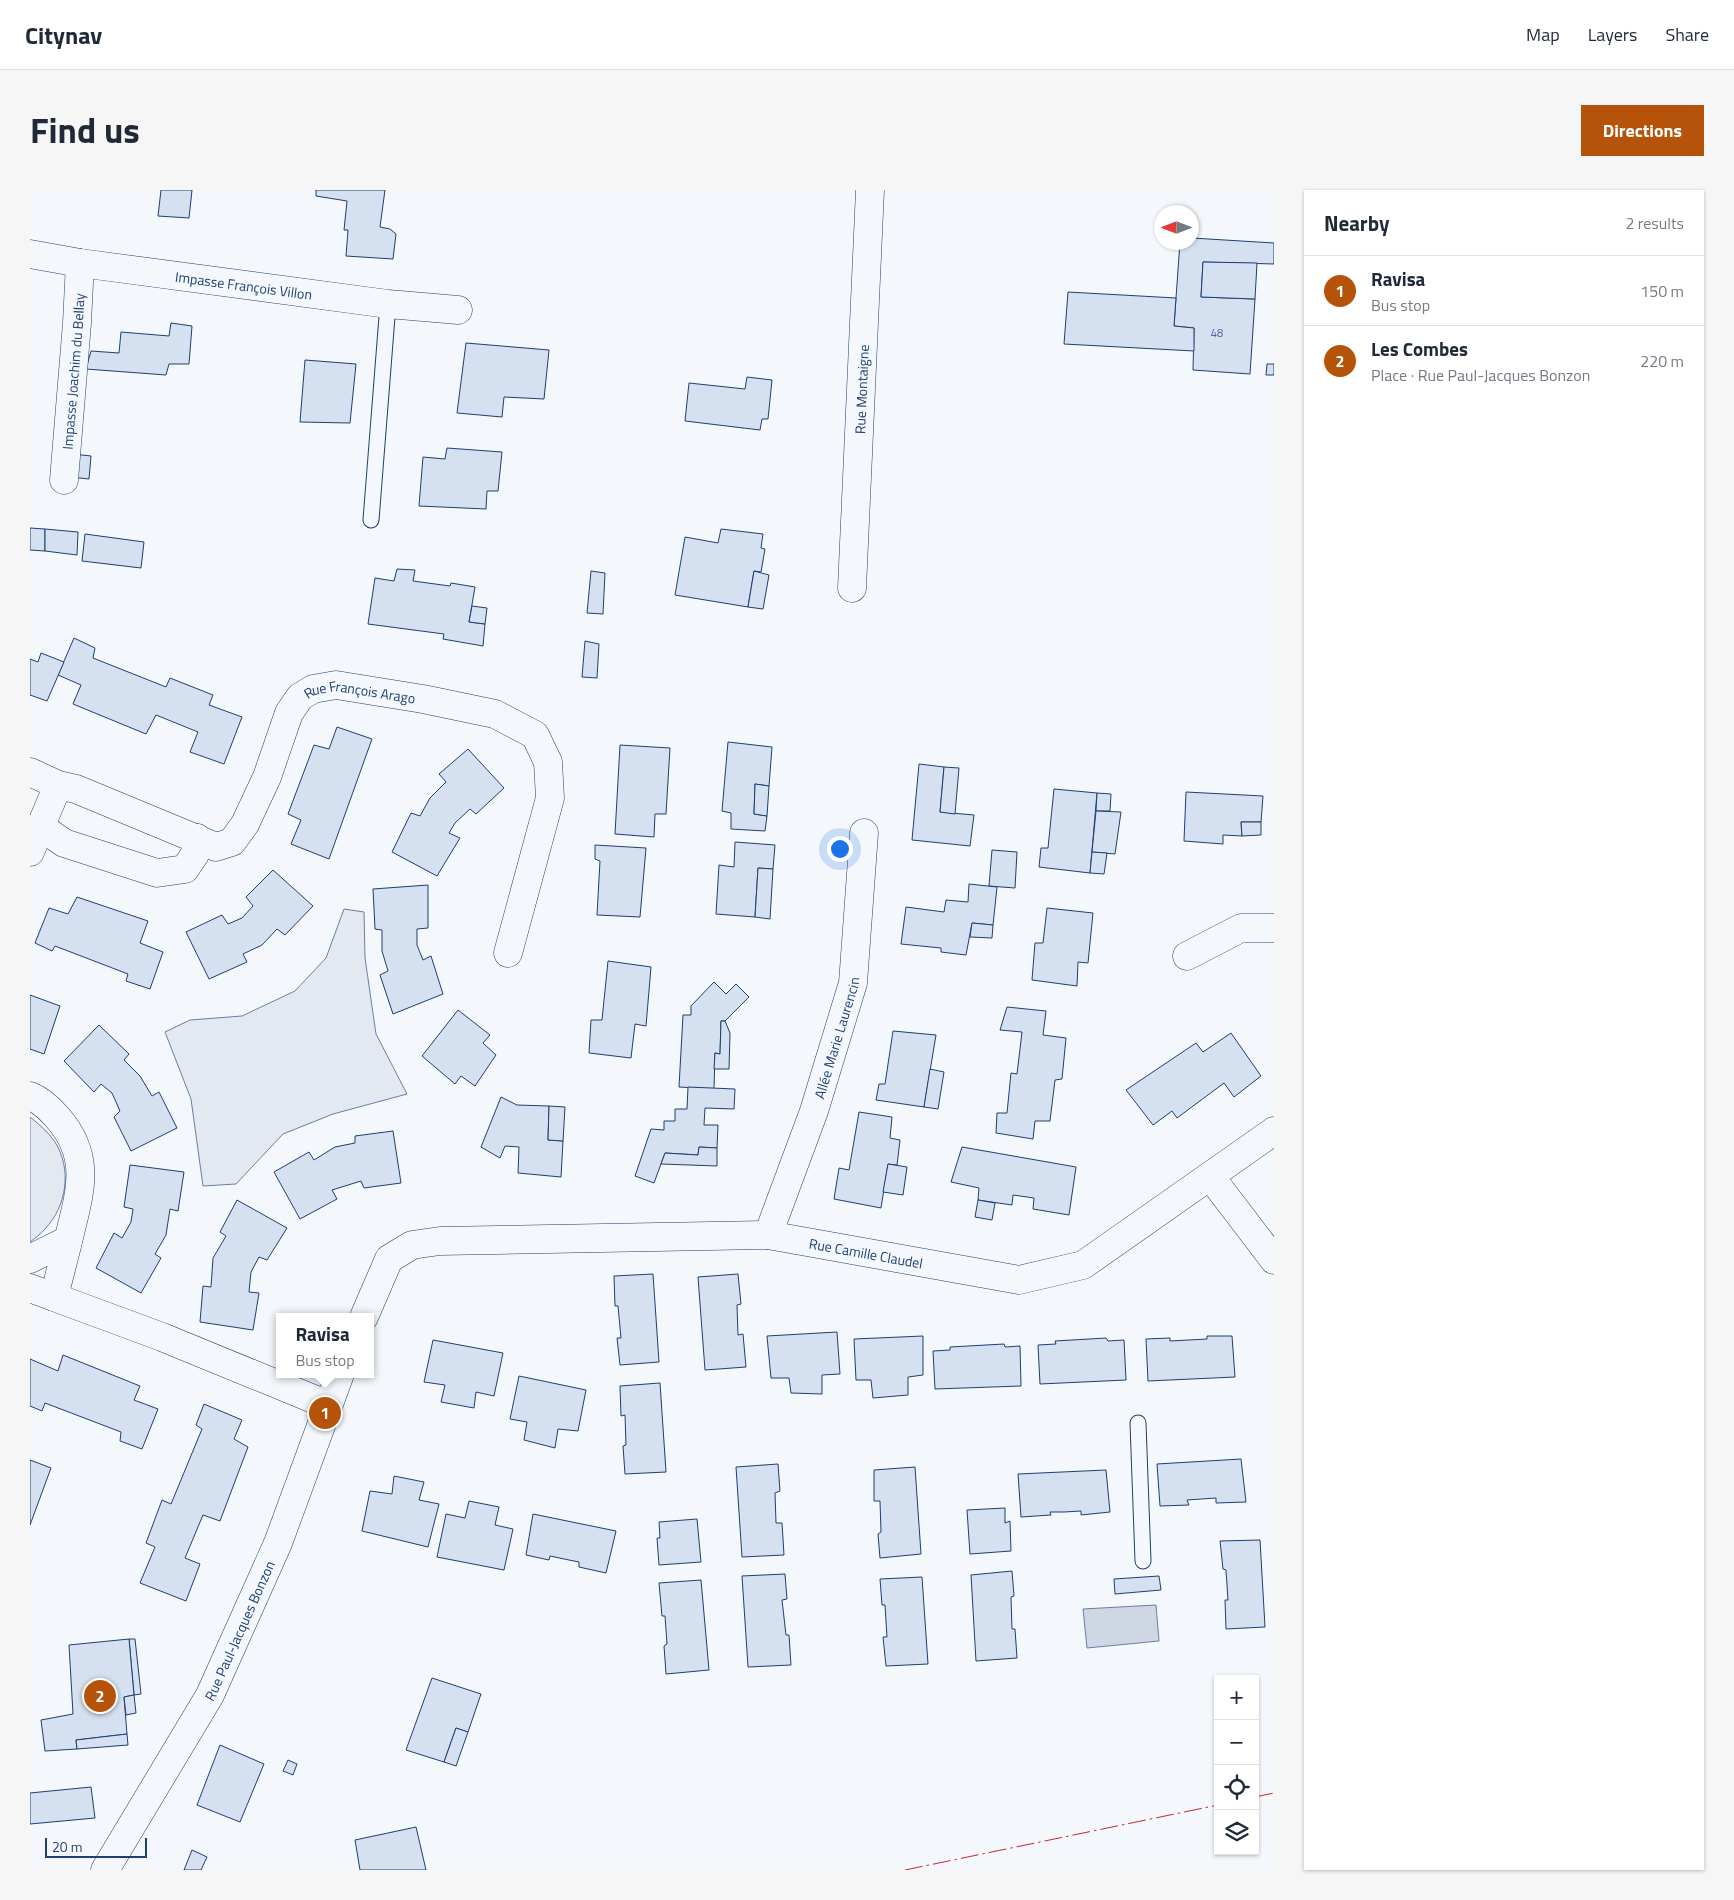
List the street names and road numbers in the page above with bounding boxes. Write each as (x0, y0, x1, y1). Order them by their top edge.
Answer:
street label: Impasse François Villon (174, 265, 314, 304)
street label: Impasse Joachim du Bellay (56, 293, 89, 450)
street label: Rue Montaigne (848, 344, 874, 434)
street label: Rue François Arago (299, 675, 417, 708)
street label: Allée Marie Laurencin (808, 976, 864, 1101)
street label: Rue Camille Claudel (807, 1232, 925, 1273)
street label: Rue Paul-Jacques Bonzon (199, 1557, 279, 1704)

